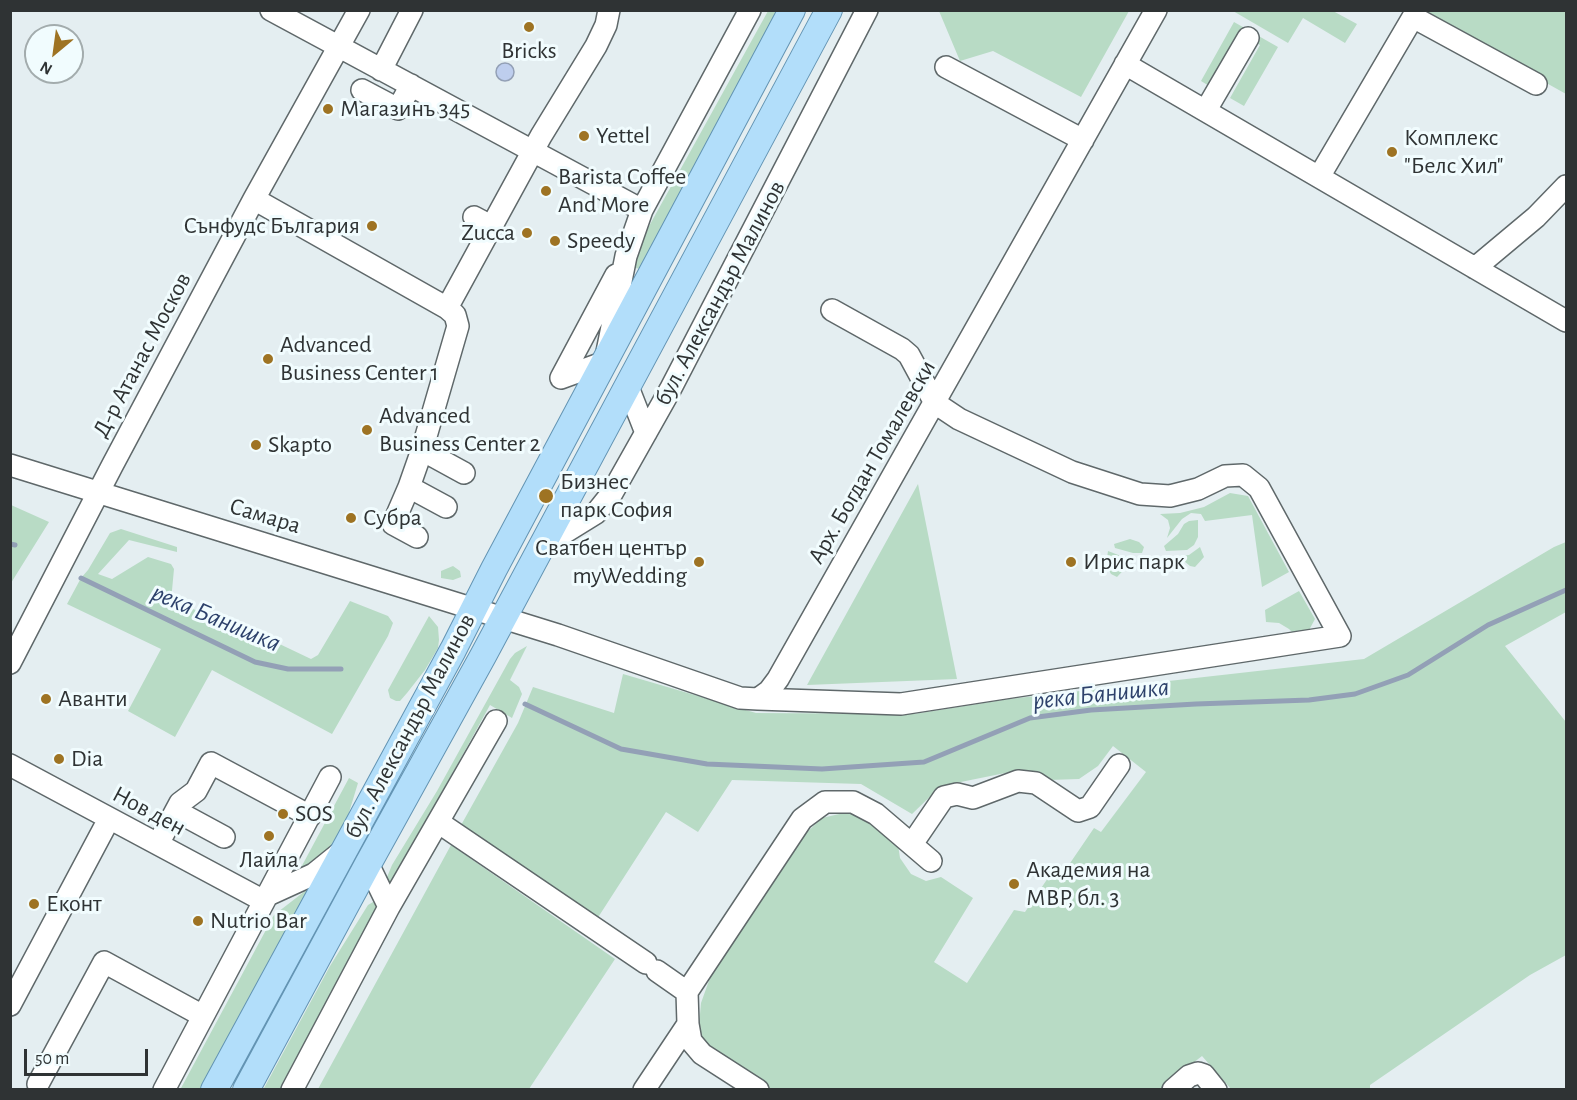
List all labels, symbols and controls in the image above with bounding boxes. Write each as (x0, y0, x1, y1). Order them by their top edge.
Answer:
marker: Bricks (522, 20, 536, 34)
north arrow (24, 24, 84, 84)
place label: Bricks (501, 37, 557, 65)
text: N (37, 58, 55, 78)
place label: Магазинъ 345 (340, 95, 470, 123)
marker: Магазинъ 345 (321, 102, 335, 116)
place label: Yettel (596, 122, 650, 150)
place label: Комплекс "Белс Хил" (1404, 124, 1503, 180)
marker: Yettel (577, 129, 591, 143)
marker: Комплекс "Белс Хил" (1385, 145, 1399, 159)
place label: Barista Coffee And More (558, 163, 686, 219)
street label: бул. Александър Малинов (649, 176, 791, 410)
marker: Barista Coffee And More (539, 184, 553, 198)
place label: Сънфудс България (184, 212, 360, 240)
marker: Сънфудс България (365, 219, 379, 233)
place label: Zucca (461, 219, 515, 247)
marker: Zucca (520, 226, 534, 240)
place label: Speedy (567, 227, 635, 255)
marker: Speedy (548, 234, 562, 248)
street label: Д-р Атанас Москов (86, 268, 198, 442)
place label: Advanced Business Center 1 (280, 331, 439, 387)
marker: Advanced Business Center 1 (261, 352, 275, 366)
street label: Арх. Богдан Томалевски (802, 355, 942, 569)
place label: Advanced Business Center 2 (379, 402, 540, 458)
marker: Advanced Business Center 2 (360, 423, 374, 437)
place label: Skapto (268, 431, 332, 459)
marker: Skapto (249, 438, 263, 452)
place label: Бизнес парк София (560, 468, 673, 524)
marker: Бизнес парк София (537, 487, 555, 505)
street label: Самара (226, 492, 304, 540)
place label: Субра (363, 504, 422, 532)
marker: Субра (344, 511, 358, 525)
place label: Сватбен център myWedding (535, 534, 687, 590)
place label: Ирис парк (1083, 548, 1185, 576)
marker: Сватбен център myWedding (692, 555, 706, 569)
marker: Ирис парк (1064, 555, 1078, 569)
water label: река Банишка (147, 577, 285, 659)
street label: бул. Александър Малинов (339, 609, 481, 843)
water label: река Банишка (1031, 671, 1171, 717)
place label: Аванти (58, 685, 128, 713)
marker: Аванти (39, 692, 53, 706)
place label: Dia (71, 745, 103, 773)
marker: Dia (52, 752, 66, 766)
street label: Нов ден (107, 780, 191, 842)
place label: SOS (295, 800, 333, 828)
marker: SOS (276, 807, 290, 821)
marker: Лайла (262, 829, 276, 843)
place label: Лайла (239, 846, 299, 874)
place label: Академия на МВР, бл. 3 (1026, 856, 1150, 912)
marker: Академия на МВР, бл. 3 (1007, 877, 1021, 891)
place label: Еконт (46, 890, 102, 918)
marker: Еконт (27, 897, 41, 911)
place label: Nutrio Bar (210, 907, 307, 935)
marker: Nutrio Bar (191, 914, 205, 928)
scale bar (27, 1037, 152, 1075)
text: 50 m (35, 1050, 69, 1068)

